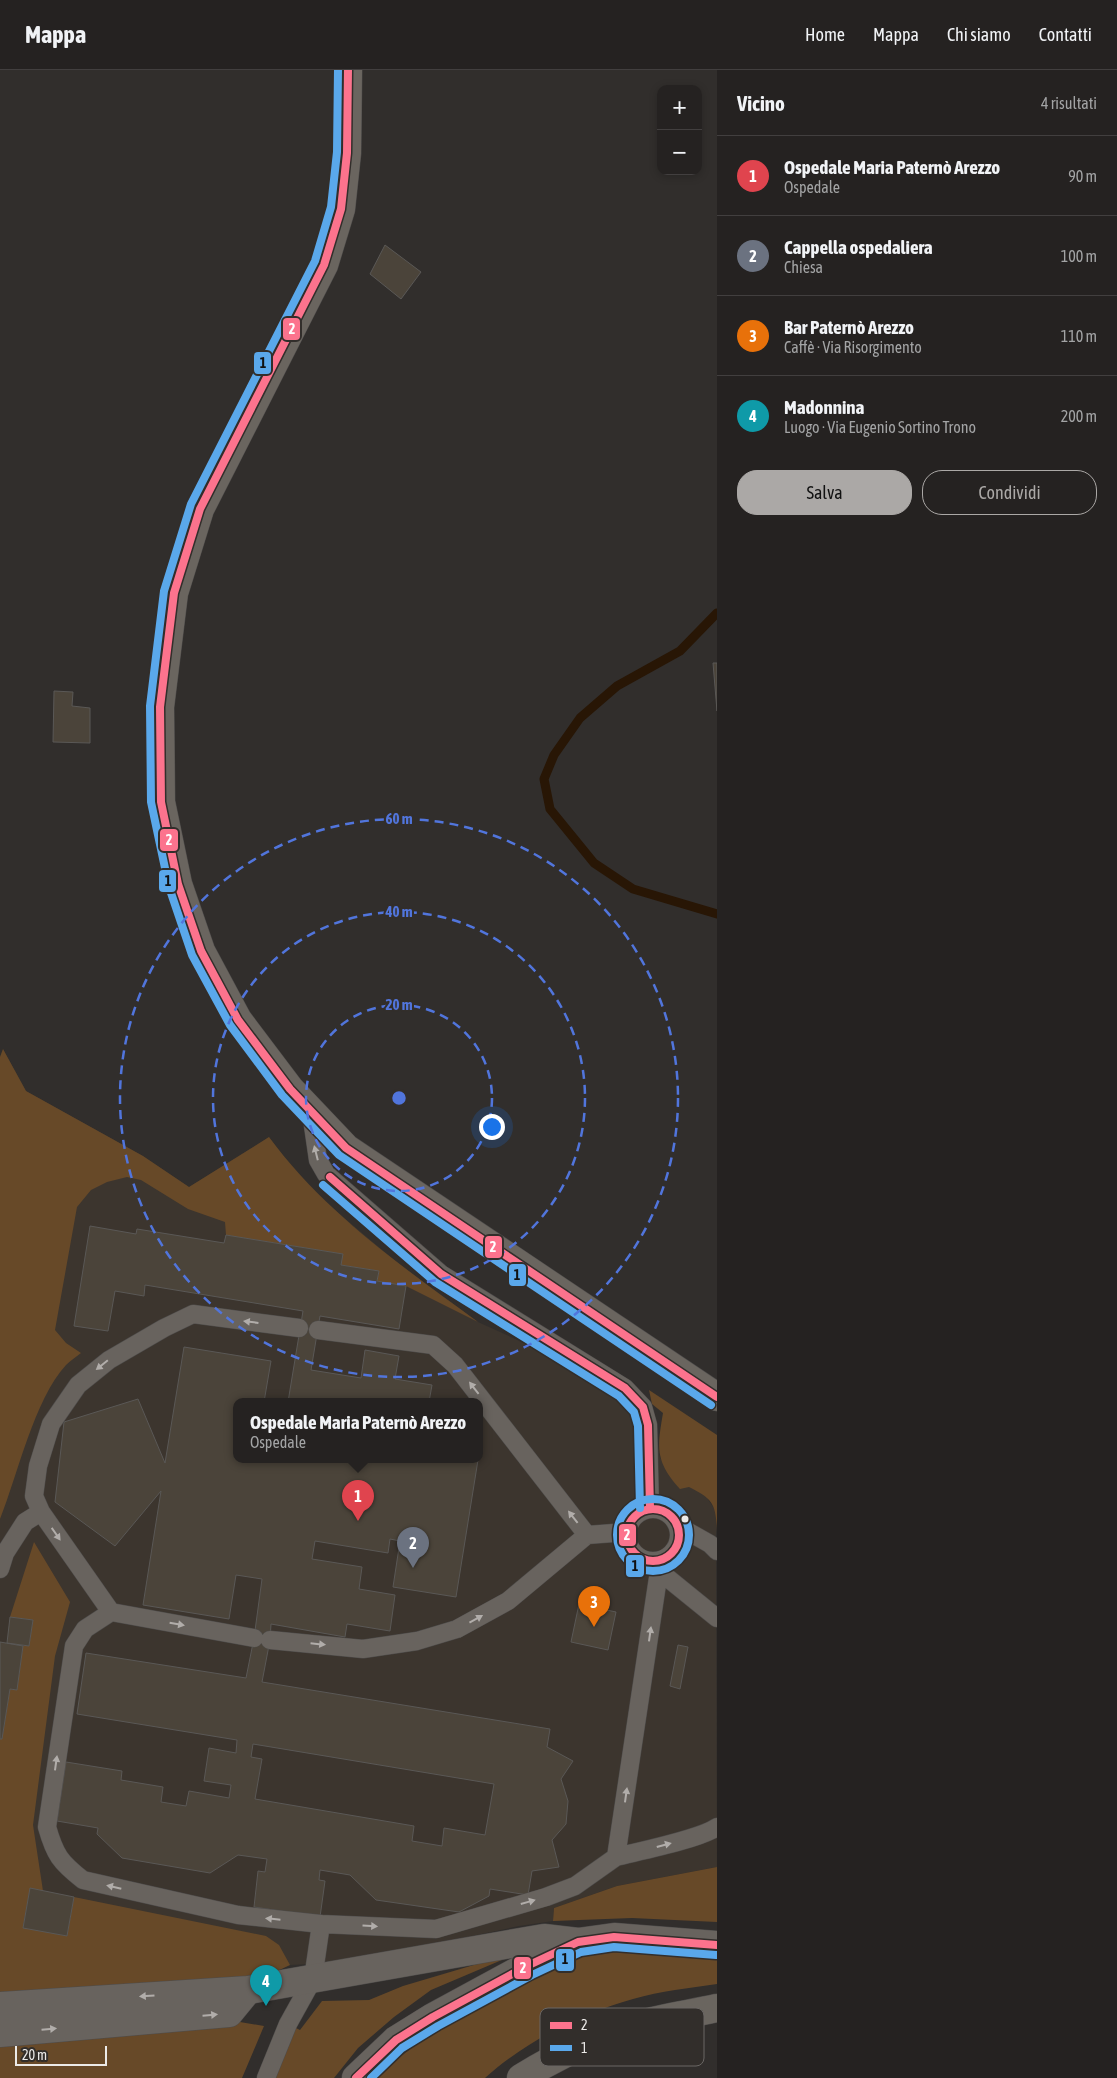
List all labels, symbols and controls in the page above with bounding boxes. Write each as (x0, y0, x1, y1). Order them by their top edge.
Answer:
text: Mappa (25, 21, 86, 48)
text: Home (805, 24, 845, 45)
text: Mappa (873, 24, 919, 45)
text: Chi siamo (947, 24, 1011, 45)
text: Contatti (1039, 24, 1092, 45)
map controls (657, 85, 702, 175)
button: + (657, 85, 702, 130)
text: Vicino (737, 91, 785, 115)
text: 4 risultati (1041, 94, 1097, 112)
button: − (657, 130, 702, 175)
text: Ospedale Maria Paternò Arezzo (784, 156, 1000, 178)
text: 1 (749, 167, 757, 185)
text: 90 m (1068, 167, 1097, 185)
text: Ospedale (784, 178, 840, 196)
text: Cappella ospedaliera (784, 236, 933, 258)
text: 2 (749, 247, 757, 265)
text: 100 m (1061, 247, 1097, 265)
text: Chiesa (784, 258, 823, 276)
text: Bar Paternò Arezzo (784, 316, 914, 338)
line badge: 2 (282, 317, 301, 341)
text: 2 (289, 321, 296, 337)
text: 3 (749, 327, 757, 345)
text: 110 m (1061, 327, 1097, 345)
text: Caffè · Via Risorgimento (784, 338, 922, 356)
line badge: 1 (253, 351, 272, 375)
text: 1 (260, 355, 267, 371)
text: Madonnina (784, 396, 864, 418)
text: 4 (749, 407, 757, 425)
text: 200 m (1061, 407, 1097, 425)
text: Luogo · Via Eugenio Sortino Trono (784, 418, 976, 436)
button: Salva (737, 470, 912, 515)
button: Condividi (922, 470, 1097, 515)
text: 60 m (386, 810, 413, 827)
line badge: 2 (159, 828, 179, 852)
text: 2 (166, 832, 173, 848)
line badge: 1 (158, 869, 177, 893)
text: 1 (165, 873, 172, 889)
text: 40 m (385, 903, 413, 920)
text: 20 m (386, 996, 413, 1013)
centre of rings (390, 1089, 408, 1107)
your location (479, 1114, 505, 1140)
one-way arrow (312, 1145, 320, 1160)
line badge: 2 (484, 1235, 503, 1259)
text: 2 (490, 1239, 497, 1255)
line badge: 1 (508, 1263, 527, 1287)
text: 1 (514, 1267, 521, 1283)
one-way arrow (243, 1317, 259, 1325)
one-way arrow (96, 1360, 109, 1371)
one-way arrow (468, 1382, 479, 1395)
popup (233, 1398, 483, 1463)
text: Ospedale Maria Paternò Arezzo (250, 1411, 466, 1433)
text: Ospedale (250, 1433, 306, 1451)
pin: 1 (342, 1480, 374, 1521)
one-way arrow (568, 1511, 579, 1524)
unlabelled marker (680, 1514, 690, 1524)
line badge: 2 (618, 1523, 637, 1547)
one-way arrow (51, 1527, 62, 1540)
pin: 2 (397, 1527, 429, 1568)
text: 2 (624, 1527, 631, 1543)
line badge: 1 (625, 1554, 645, 1578)
text: 1 (632, 1558, 639, 1574)
pin: 3 (578, 1586, 610, 1627)
one-way arrow (468, 1615, 483, 1623)
one-way arrow (170, 1621, 186, 1629)
one-way arrow (646, 1626, 654, 1642)
one-way arrow (311, 1641, 327, 1649)
one-way arrow (53, 1755, 61, 1771)
one-way arrow (622, 1787, 630, 1803)
one-way arrow (656, 1840, 671, 1848)
one-way arrow (106, 1883, 121, 1891)
one-way arrow (521, 1897, 536, 1905)
one-way arrow (264, 1915, 280, 1923)
one-way arrow (362, 1923, 378, 1931)
line badge: 1 (555, 1948, 575, 1972)
text: 1 (562, 1951, 569, 1967)
line badge: 2 (513, 1956, 532, 1980)
text: 2 (520, 1960, 527, 1976)
pin: 4 (250, 1965, 282, 2006)
one-way arrow (138, 1993, 154, 2001)
legend (540, 2008, 704, 2066)
one-way arrow (203, 2010, 219, 2018)
text: 2 (581, 2017, 588, 2033)
one-way arrow (41, 2025, 57, 2033)
text: 1 (581, 2040, 588, 2056)
scale bar (15, 2043, 108, 2066)
text: 20 m (22, 2047, 47, 2063)

